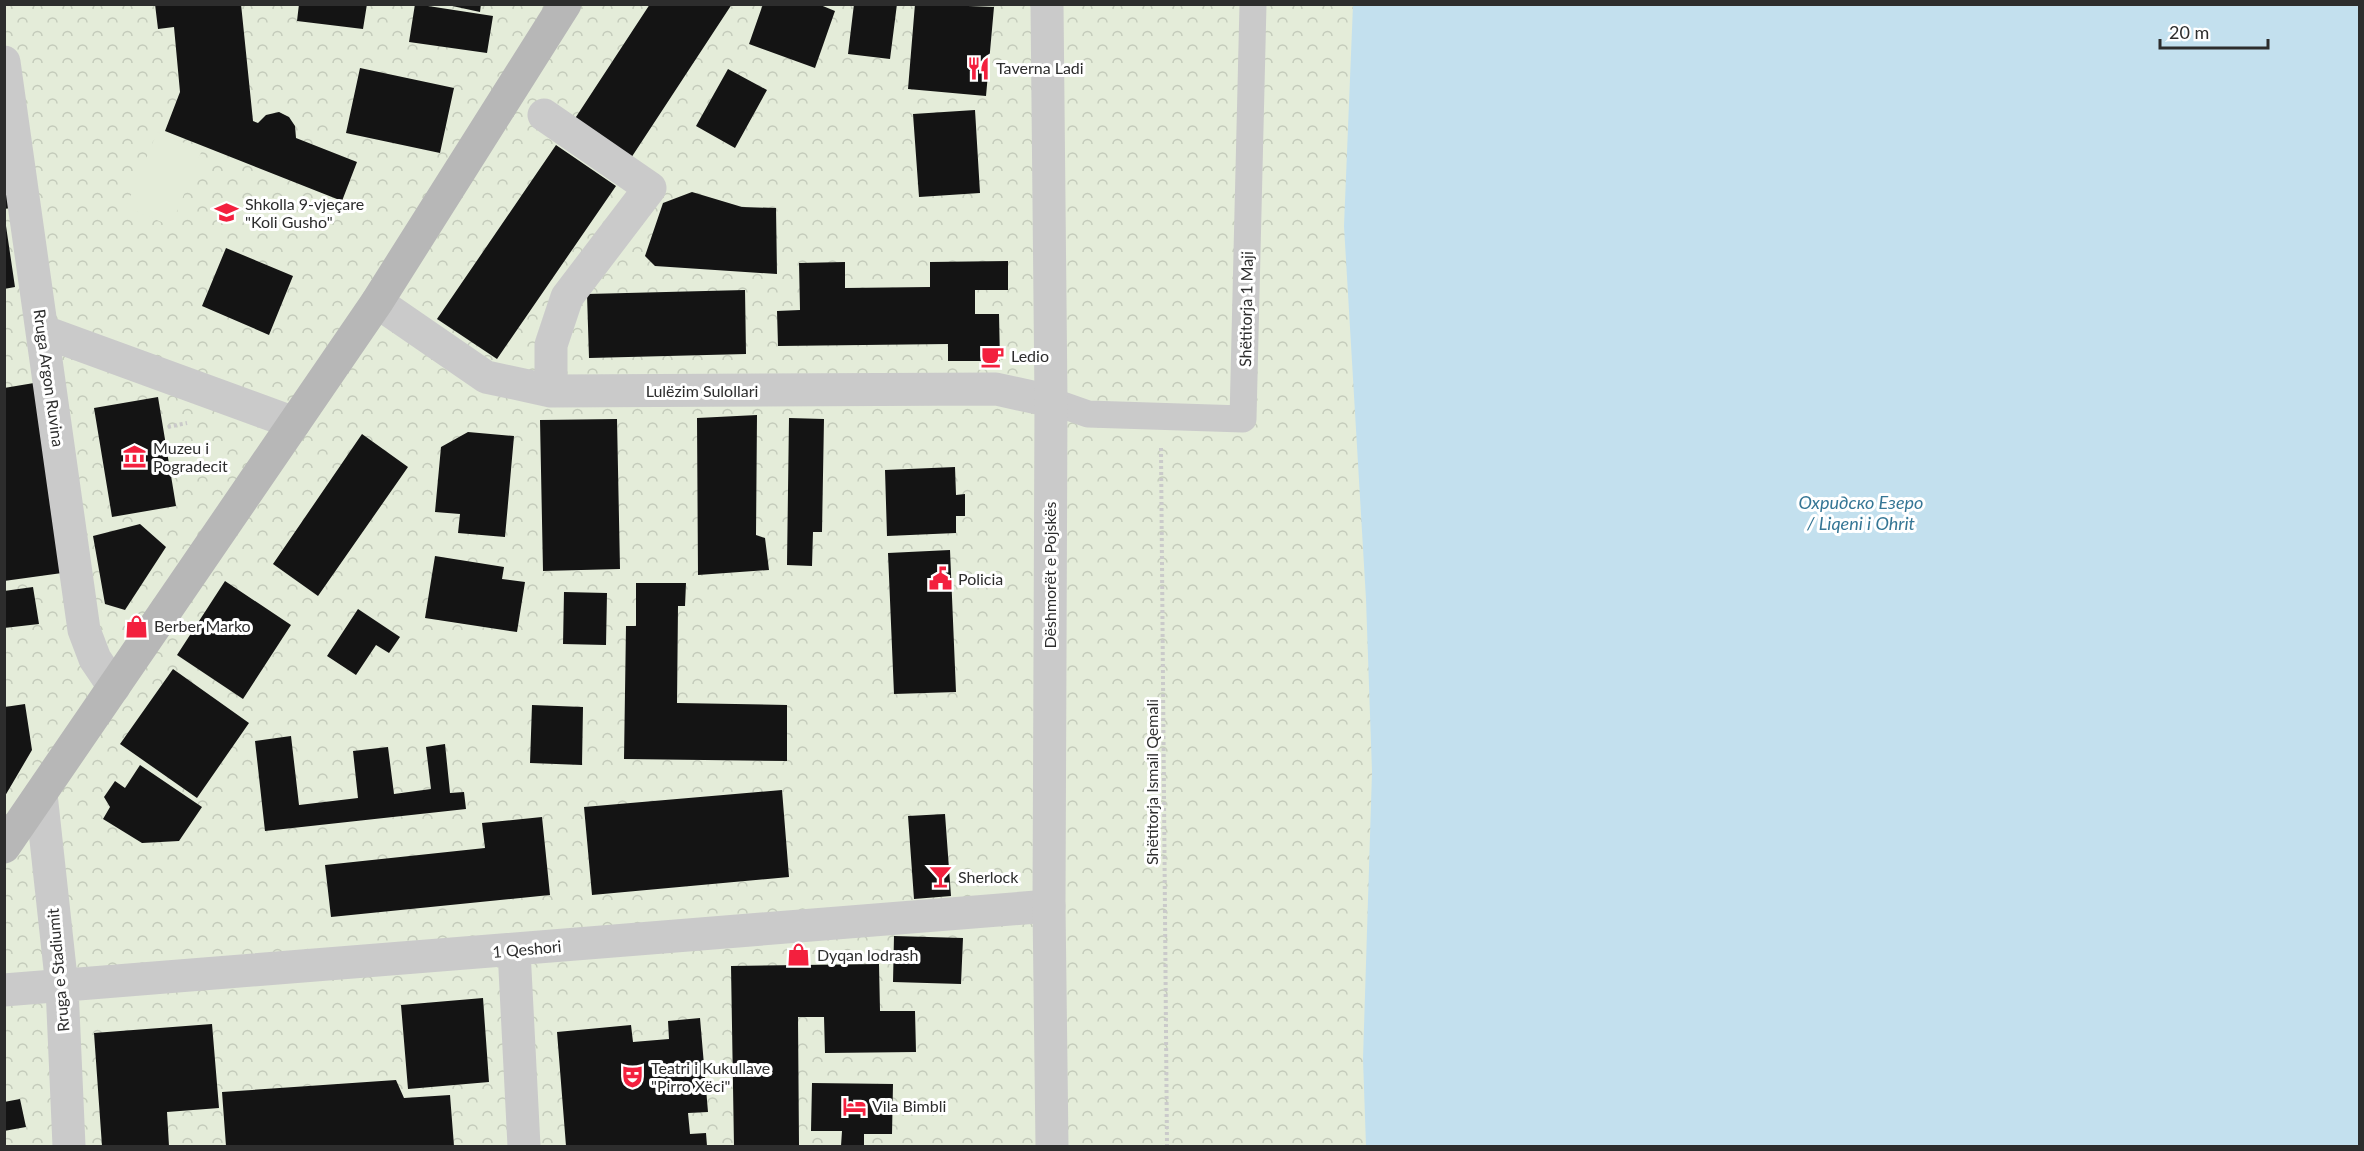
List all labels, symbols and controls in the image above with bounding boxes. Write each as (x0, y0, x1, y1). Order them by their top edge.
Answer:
scale bar (2160, 12, 2268, 50)
text: 20 m (2169, 21, 2209, 43)
restaurant icon: Taverna Ladi (965, 55, 991, 81)
place label: Taverna Ladi (996, 58, 1084, 77)
place label: Shkolla 9-vjeçare "Koli Gusho" (245, 194, 364, 231)
school or university icon: Shkolla 9-vjeçare "Koli Gusho" (214, 200, 240, 226)
street label: Shëtitorja 1 Maji (1235, 251, 1256, 367)
street label: Rruga Argon Ruvina (30, 308, 69, 448)
cafe icon: Ledio (980, 343, 1006, 369)
place label: Ledio (1011, 346, 1049, 365)
street label: Lulëzim Sulollari (646, 381, 758, 400)
place label: Muzeu i Pogradecit (153, 438, 228, 475)
museum icon: Muzeu i Pogradecit (122, 444, 148, 470)
water label: Охридско Езеро / Liqeni i Ohrit (1799, 491, 1923, 534)
street label: Dëshmorët e Pojskës (1040, 501, 1059, 648)
public building icon: Policia (927, 566, 953, 592)
place label: Policia (958, 569, 1003, 588)
shop icon: Berber Marko (123, 613, 149, 639)
place label: Berber Marko (154, 616, 251, 635)
street label: Shëtitorja Ismail Qemali (1142, 699, 1161, 865)
bar icon: Sherlock (927, 864, 953, 890)
place label: Sherlock (958, 867, 1019, 886)
street label: Rruga e Stadiumit (43, 907, 72, 1033)
street label: 1 Qeshori (492, 936, 562, 961)
shop icon: Dyqan lodrash (786, 942, 812, 968)
place label: Dyqan lodrash (817, 945, 918, 964)
place label: Teatri i Kukullave "Pirro Xëci" (651, 1058, 770, 1095)
theatre icon: Teatri i Kukullave "Pirro Xëci" (620, 1064, 646, 1090)
hotel icon: Vila Bimbli (841, 1093, 867, 1119)
place label: Vila Bimbli (872, 1096, 946, 1115)

